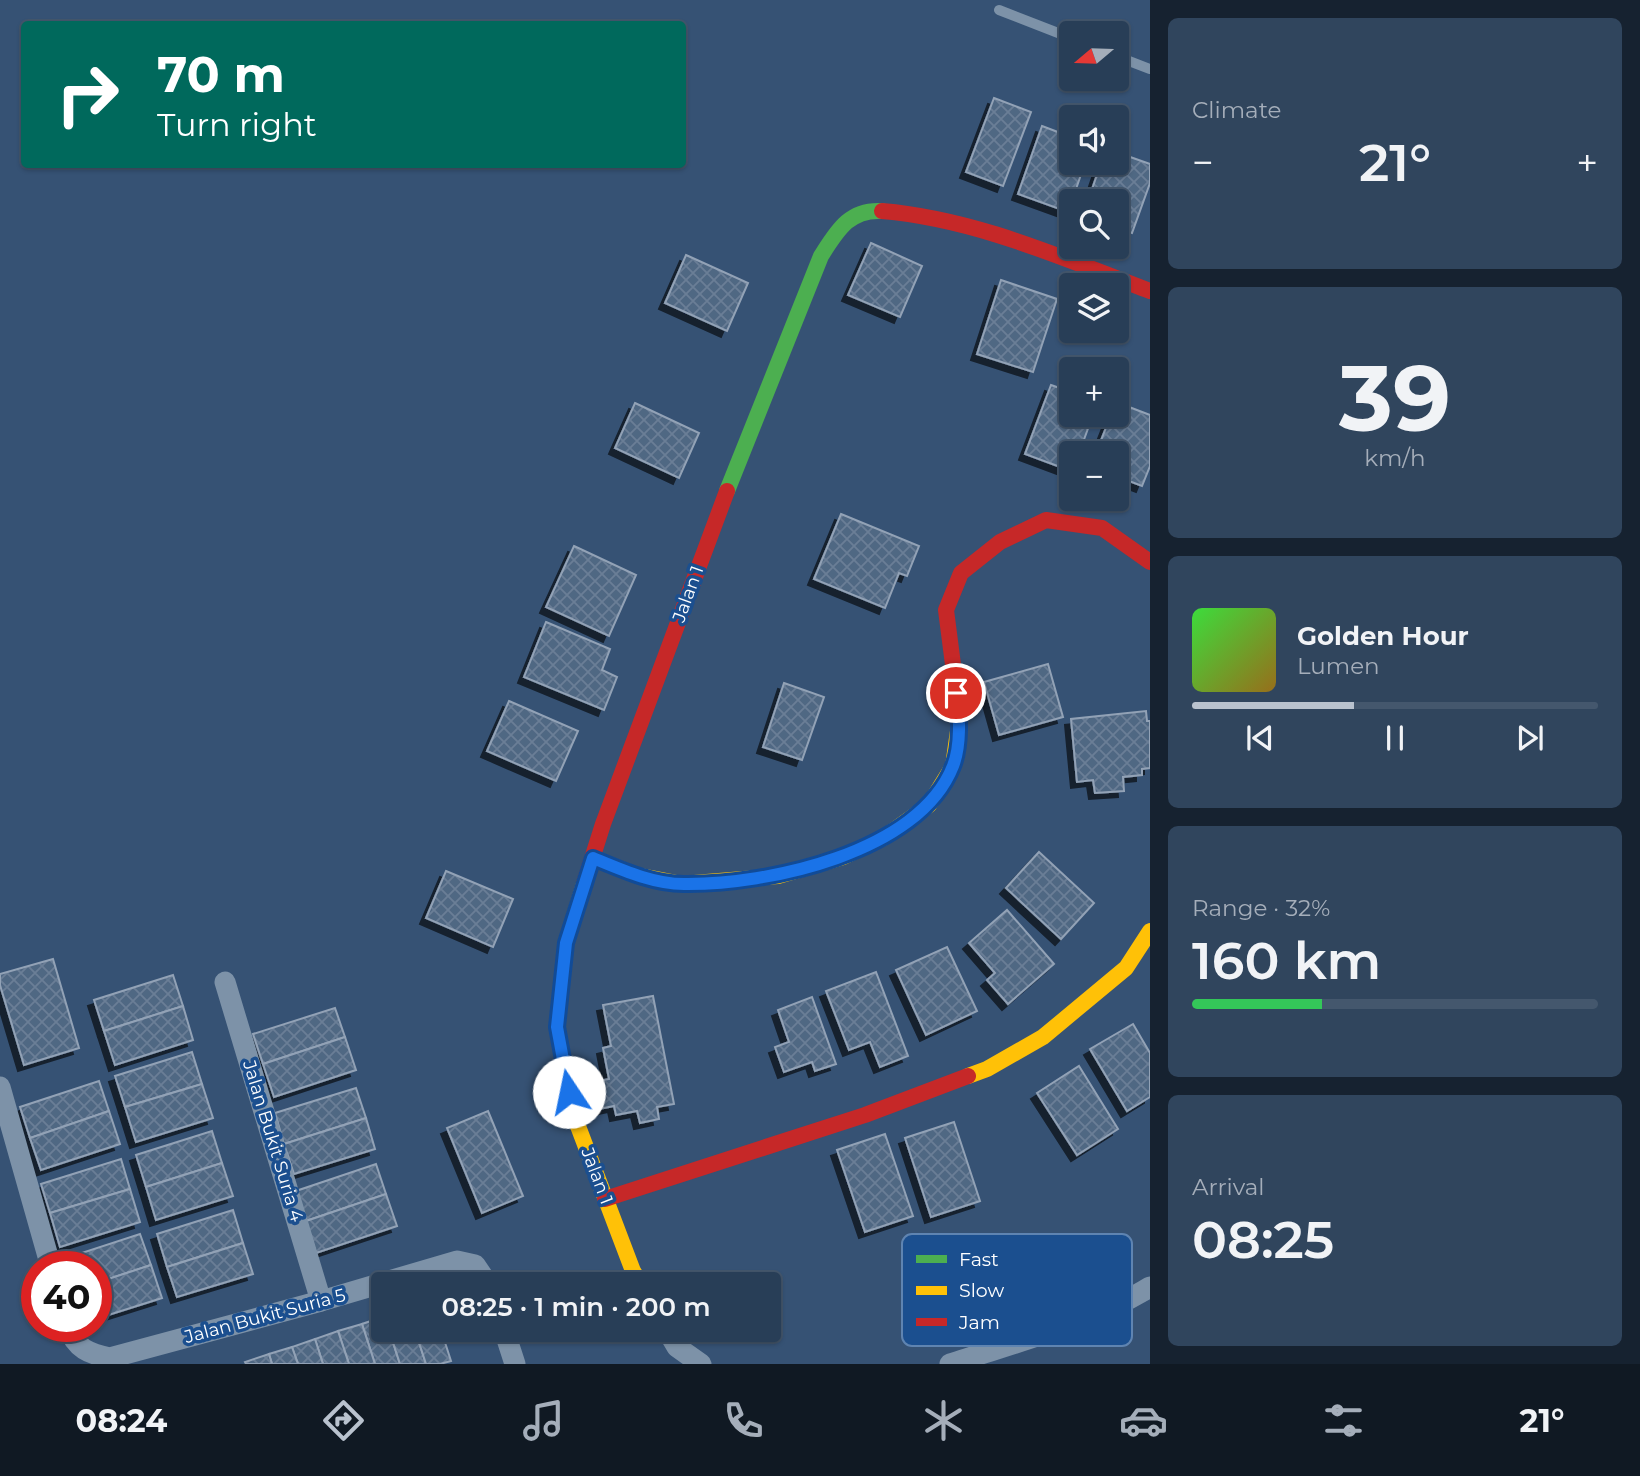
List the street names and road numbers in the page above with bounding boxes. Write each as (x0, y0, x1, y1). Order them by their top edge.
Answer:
street label: Jalan 1 (667, 563, 708, 626)
street label: Jalan Bukit Suria 4 (238, 1057, 308, 1224)
street label: Jalan 1 (576, 1144, 618, 1207)
street label: Jalan Bukit Suria 5 (181, 1284, 348, 1348)

